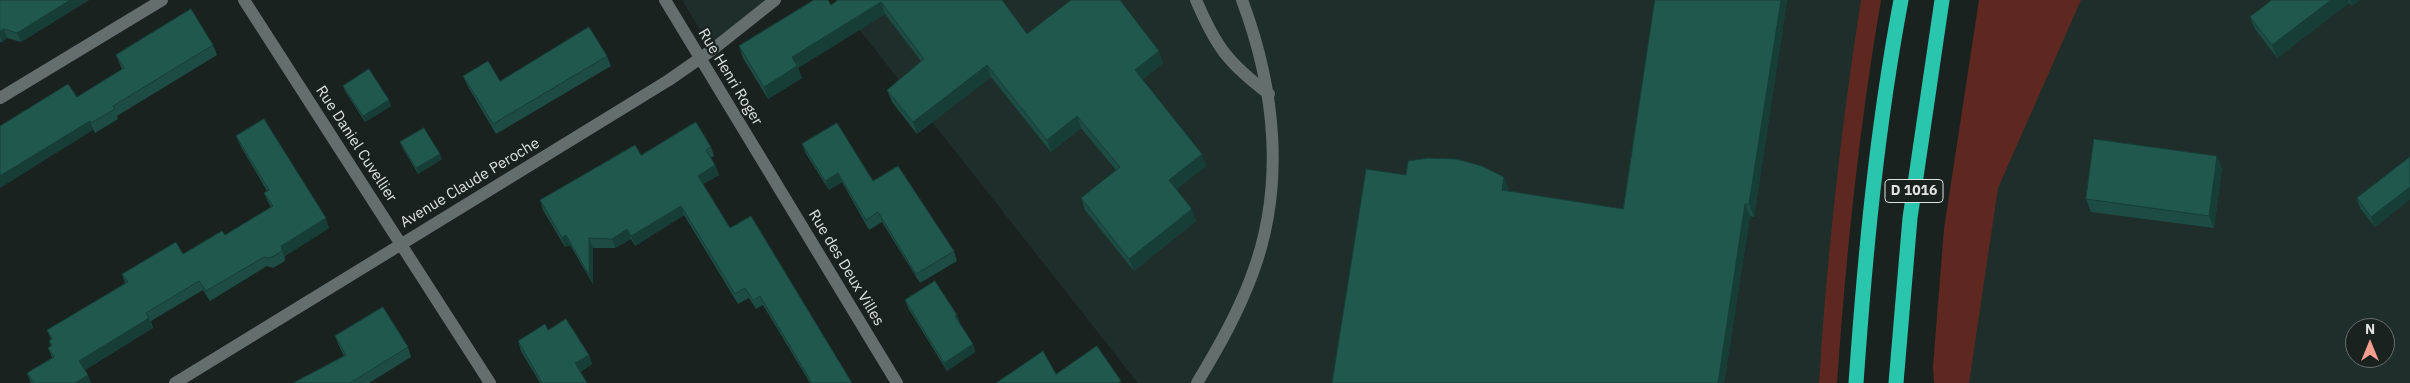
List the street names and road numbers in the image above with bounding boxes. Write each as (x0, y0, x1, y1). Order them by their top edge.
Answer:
street label: Rue Henri Roger (694, 25, 766, 129)
street label: Rue Daniel Cuvellier (312, 82, 400, 206)
street label: Avenue Claude Peroche (397, 134, 543, 232)
road number: D 1016 (1885, 180, 1943, 202)
street label: Rue des Deux Villes (804, 207, 888, 329)

